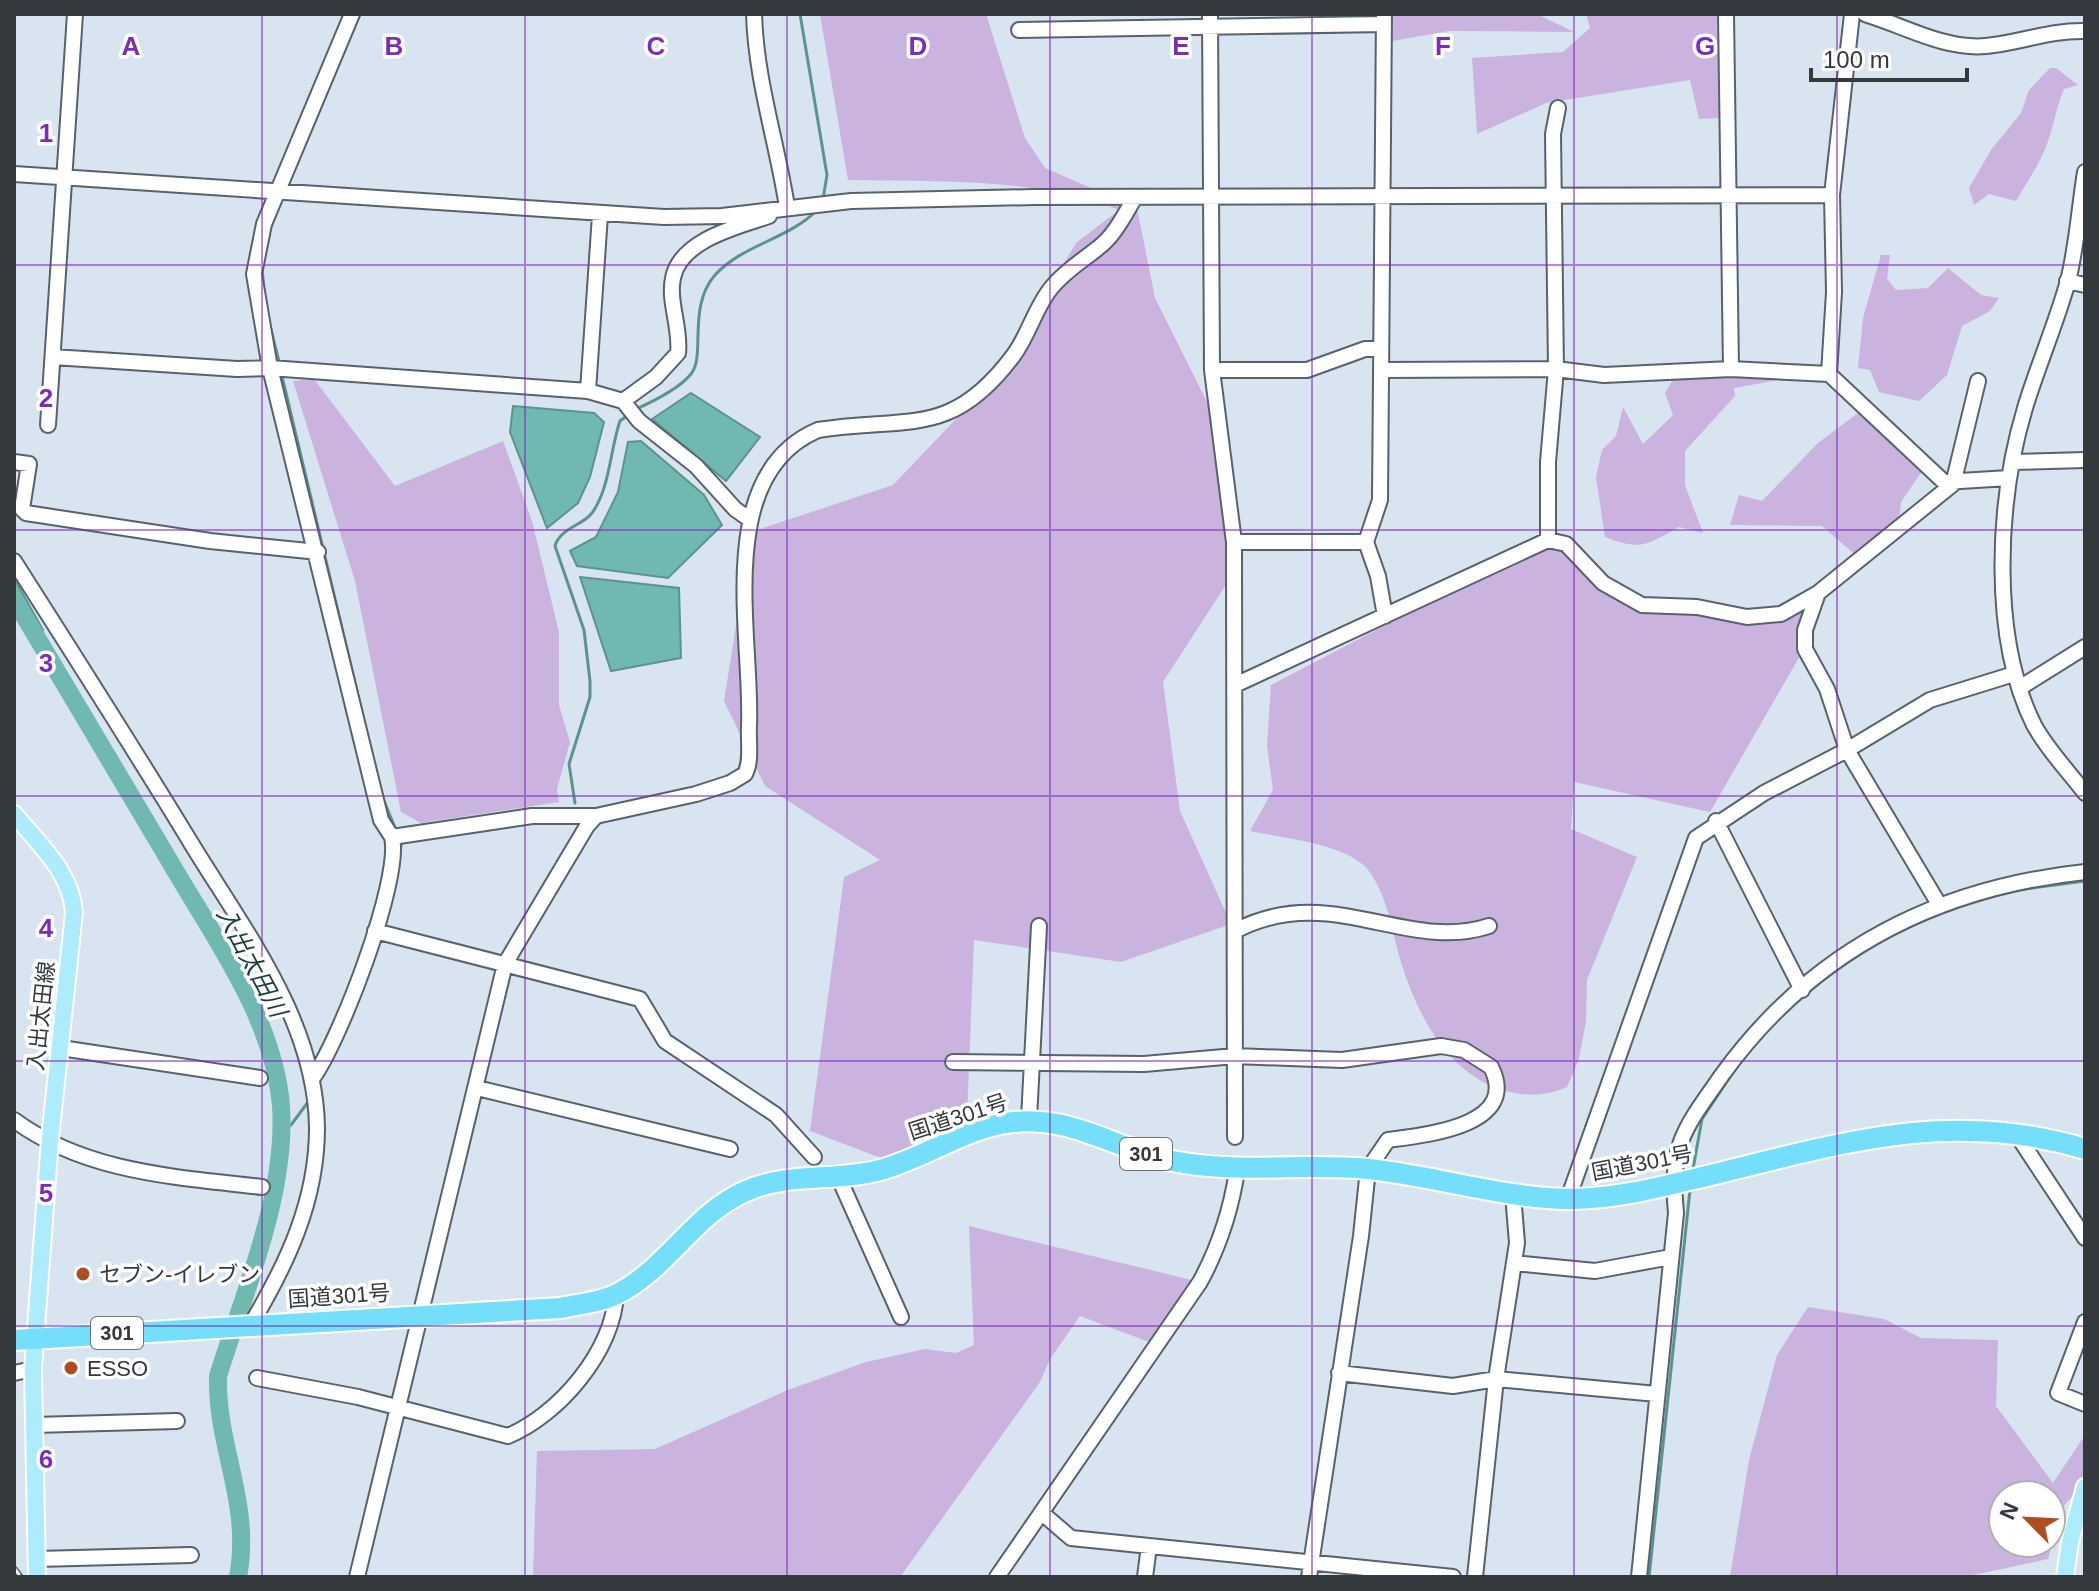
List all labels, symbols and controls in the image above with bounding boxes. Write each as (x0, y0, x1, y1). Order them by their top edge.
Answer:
text: A (122, 31, 141, 61)
text: B (385, 31, 403, 61)
text: C (647, 31, 666, 61)
text: D (909, 31, 927, 61)
text: E (1172, 31, 1190, 61)
text: F (1435, 31, 1451, 61)
text: G (1695, 31, 1715, 61)
scale bar (1811, 32, 1967, 82)
text: 100 m (1823, 46, 1890, 73)
text: 1 (39, 118, 53, 148)
text: 2 (39, 383, 53, 413)
text: 3 (39, 648, 53, 678)
water label: 入出太田川 (212, 903, 293, 1024)
text: 4 (39, 913, 54, 943)
street label: 入出太田線 (23, 960, 59, 1072)
street label: 国道301号 (905, 1089, 1011, 1145)
road number: 301 (1120, 1138, 1172, 1170)
street label: 国道301号 (1589, 1141, 1695, 1185)
text: 5 (39, 1178, 53, 1208)
place label: セブン-イレブン (99, 1262, 260, 1287)
marker: セブン-イレブン (74, 1265, 92, 1283)
street label: 国道301号 (287, 1280, 391, 1312)
road number: 301 (91, 1317, 143, 1349)
place label: ESSO (87, 1356, 148, 1381)
marker: ESSO (62, 1359, 80, 1377)
text: 6 (39, 1444, 53, 1474)
north arrow (1987, 1479, 2067, 1559)
text: N (1995, 1499, 2024, 1523)

